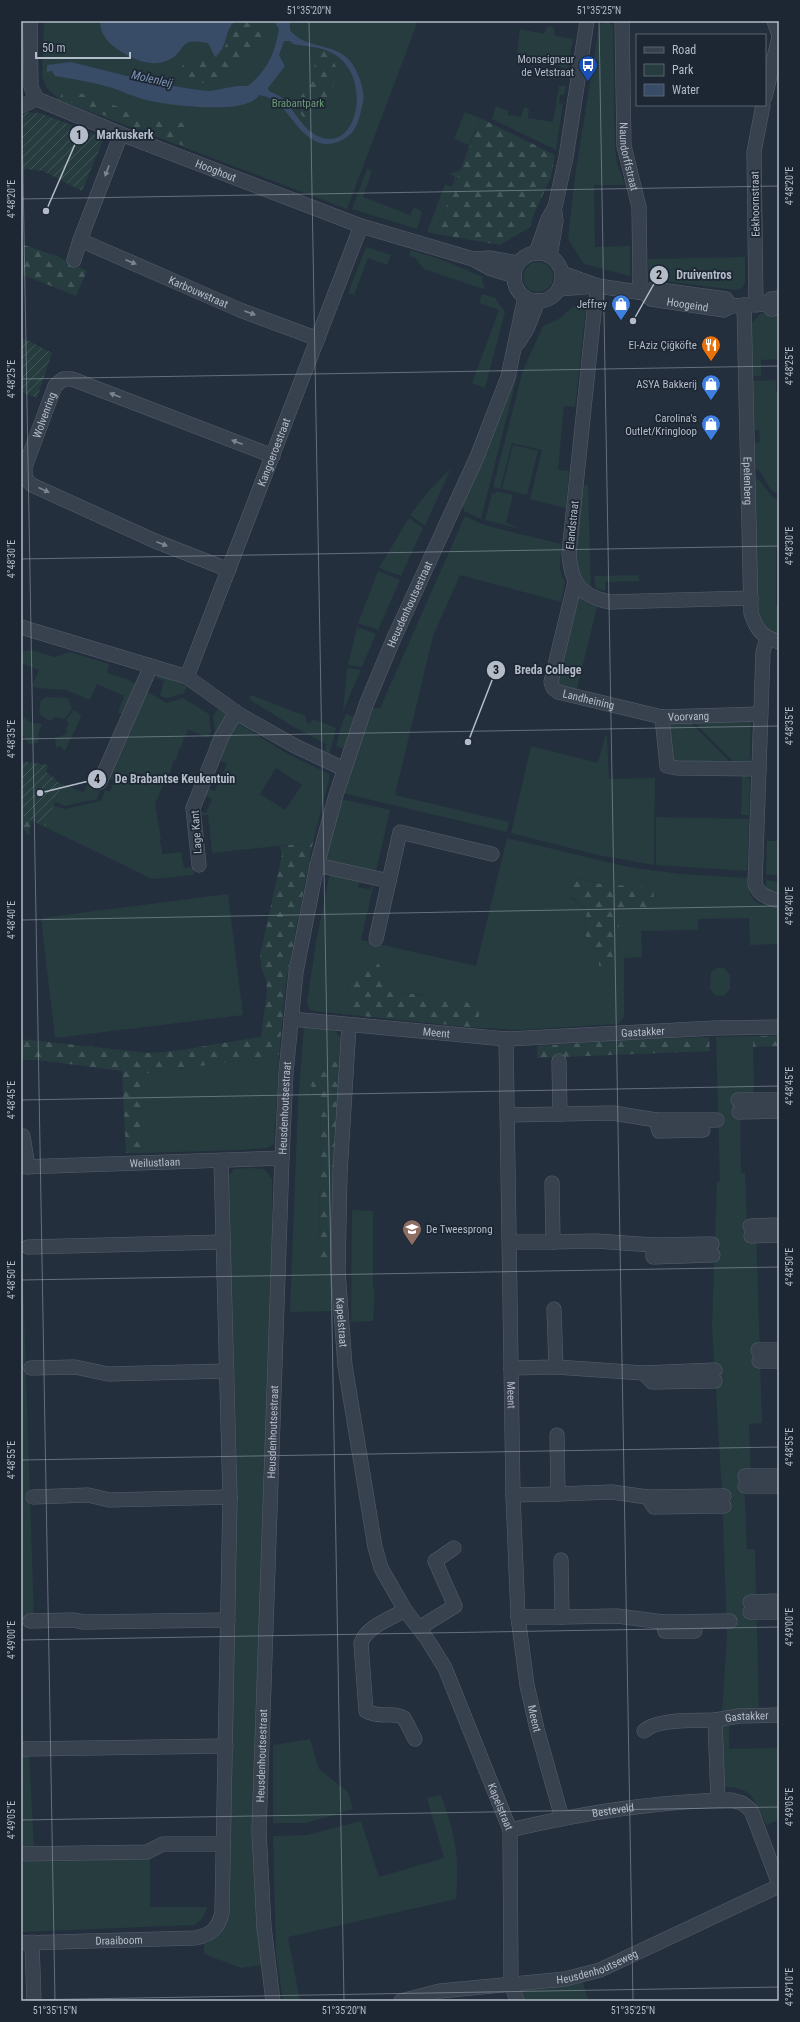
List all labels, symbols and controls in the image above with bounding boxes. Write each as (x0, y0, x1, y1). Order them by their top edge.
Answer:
text: 51°35'20"N (287, 5, 331, 16)
text: 51°35'25"N (577, 5, 621, 16)
scale bar (36, 34, 130, 60)
legend (636, 34, 766, 106)
text: 50 m (42, 41, 66, 55)
text: Road (672, 43, 696, 57)
place label: Monseigneur de Vetstraat (518, 53, 575, 79)
bus stop icon: Monseigneur de Vetstraat (577, 54, 599, 82)
text: Park (672, 63, 694, 77)
water label: Molenleij (130, 67, 174, 91)
text: Water (672, 83, 700, 97)
park label: Brabantpark (272, 97, 324, 110)
street label: Naundorffstraat (617, 122, 641, 192)
callout: Markuskerk (69, 123, 161, 147)
text: 1 (76, 128, 82, 142)
text: Markuskerk (97, 128, 154, 142)
street label: Hooghout (193, 157, 238, 185)
one-way arrow (103, 165, 109, 177)
text: 4°48'20"E (784, 167, 795, 205)
street label: Eekhoornstraat (748, 171, 763, 237)
text: 4°48'20"E (6, 180, 17, 218)
one-way arrow (125, 259, 136, 265)
callout: Druiventros (649, 263, 740, 287)
text: 2 (656, 268, 662, 282)
text: Druiventros (676, 268, 732, 282)
street label: Karbouwstraat (167, 274, 230, 311)
shop icon: Jeffrey (610, 293, 632, 321)
street label: Hoogeind (666, 295, 709, 315)
place label: Jeffrey (577, 298, 607, 311)
one-way arrow (245, 311, 257, 317)
restaurant icon: El-Aziz Çiğköfte (700, 334, 722, 362)
place label: El-Aziz Çiğköfte (629, 339, 697, 352)
text: 4°48'25"E (784, 347, 795, 385)
text: 4°48'25"E (6, 360, 17, 398)
shop icon: ASYA Bakkerij (700, 373, 722, 401)
place label: ASYA Bakkerij (636, 378, 697, 391)
street label: Wolvenring (30, 390, 59, 440)
one-way arrow (109, 392, 121, 398)
place label: Carolina's Outlet/Kringloop (625, 412, 697, 438)
shop icon: Carolina's Outlet/Kringloop (700, 413, 722, 441)
street label: Kangoeroestraat (255, 416, 293, 488)
one-way arrow (230, 438, 242, 444)
street label: Epelenberg (740, 457, 755, 505)
one-way arrow (38, 487, 49, 493)
street label: Elandstraat (563, 500, 582, 550)
text: 4°48'30"E (784, 527, 795, 565)
text: 4°48'30"E (6, 540, 17, 578)
one-way arrow (156, 541, 168, 547)
street label: Heusdenhoutsestraat (385, 559, 435, 649)
callout: Breda College (486, 658, 589, 682)
text: 3 (493, 663, 499, 677)
text: Breda College (514, 663, 582, 677)
street label: Landheining (561, 687, 616, 712)
text: 4°48'35"E (784, 707, 795, 745)
street label: Voorvang (668, 710, 709, 724)
text: 4°48'35"E (6, 720, 17, 758)
callout: De Brabantse Keukentuin (87, 767, 244, 791)
text: 4 (94, 772, 100, 786)
text: De Brabantse Keukentuin (115, 772, 235, 786)
street label: Lage Kant (188, 810, 204, 854)
text: 4°48'40"E (784, 887, 795, 925)
text: 4°48'40"E (6, 901, 17, 939)
street label: Meent (422, 1025, 450, 1041)
street label: Gastakker (621, 1025, 666, 1040)
street label: Heusdenhoutsestraat (276, 1061, 294, 1155)
text: 4°48'45"E (784, 1067, 795, 1105)
text: 4°48'45"E (6, 1081, 17, 1119)
street label: Weilustlaan (129, 1156, 180, 1170)
school or university icon: De Tweesprong (401, 1218, 423, 1246)
place label: De Tweesprong (426, 1223, 493, 1236)
text: 4°48'50"E (784, 1248, 795, 1286)
text: 4°48'50"E (6, 1261, 17, 1299)
street label: Kapelstraat (333, 1297, 350, 1348)
street label: Meent (504, 1381, 518, 1409)
street label: Heusdenhoutsestraat (265, 1385, 281, 1479)
text: 4°48'55"E (784, 1428, 795, 1466)
text: 4°48'55"E (6, 1441, 17, 1479)
text: 4°49'00"E (784, 1608, 795, 1646)
text: 4°49'00"E (6, 1621, 17, 1659)
street label: Meent (525, 1704, 544, 1734)
street label: Heusdenhoutsestraat (254, 1709, 270, 1803)
street label: Gastakker (724, 1709, 769, 1725)
street label: Kapelstraat (485, 1781, 515, 1832)
text: 4°49'05"E (784, 1788, 795, 1826)
text: 4°49'05"E (6, 1801, 17, 1839)
street label: Besteveld (591, 1801, 635, 1820)
street label: Draaiboom (95, 1934, 143, 1948)
street label: Heusdenhoutseweg (556, 1947, 640, 1987)
text: 4°49'10"E (784, 1968, 795, 2006)
text: 51°35'15"N (33, 2005, 77, 2016)
text: 51°35'20"N (322, 2005, 366, 2016)
text: 51°35'25"N (611, 2005, 655, 2016)

